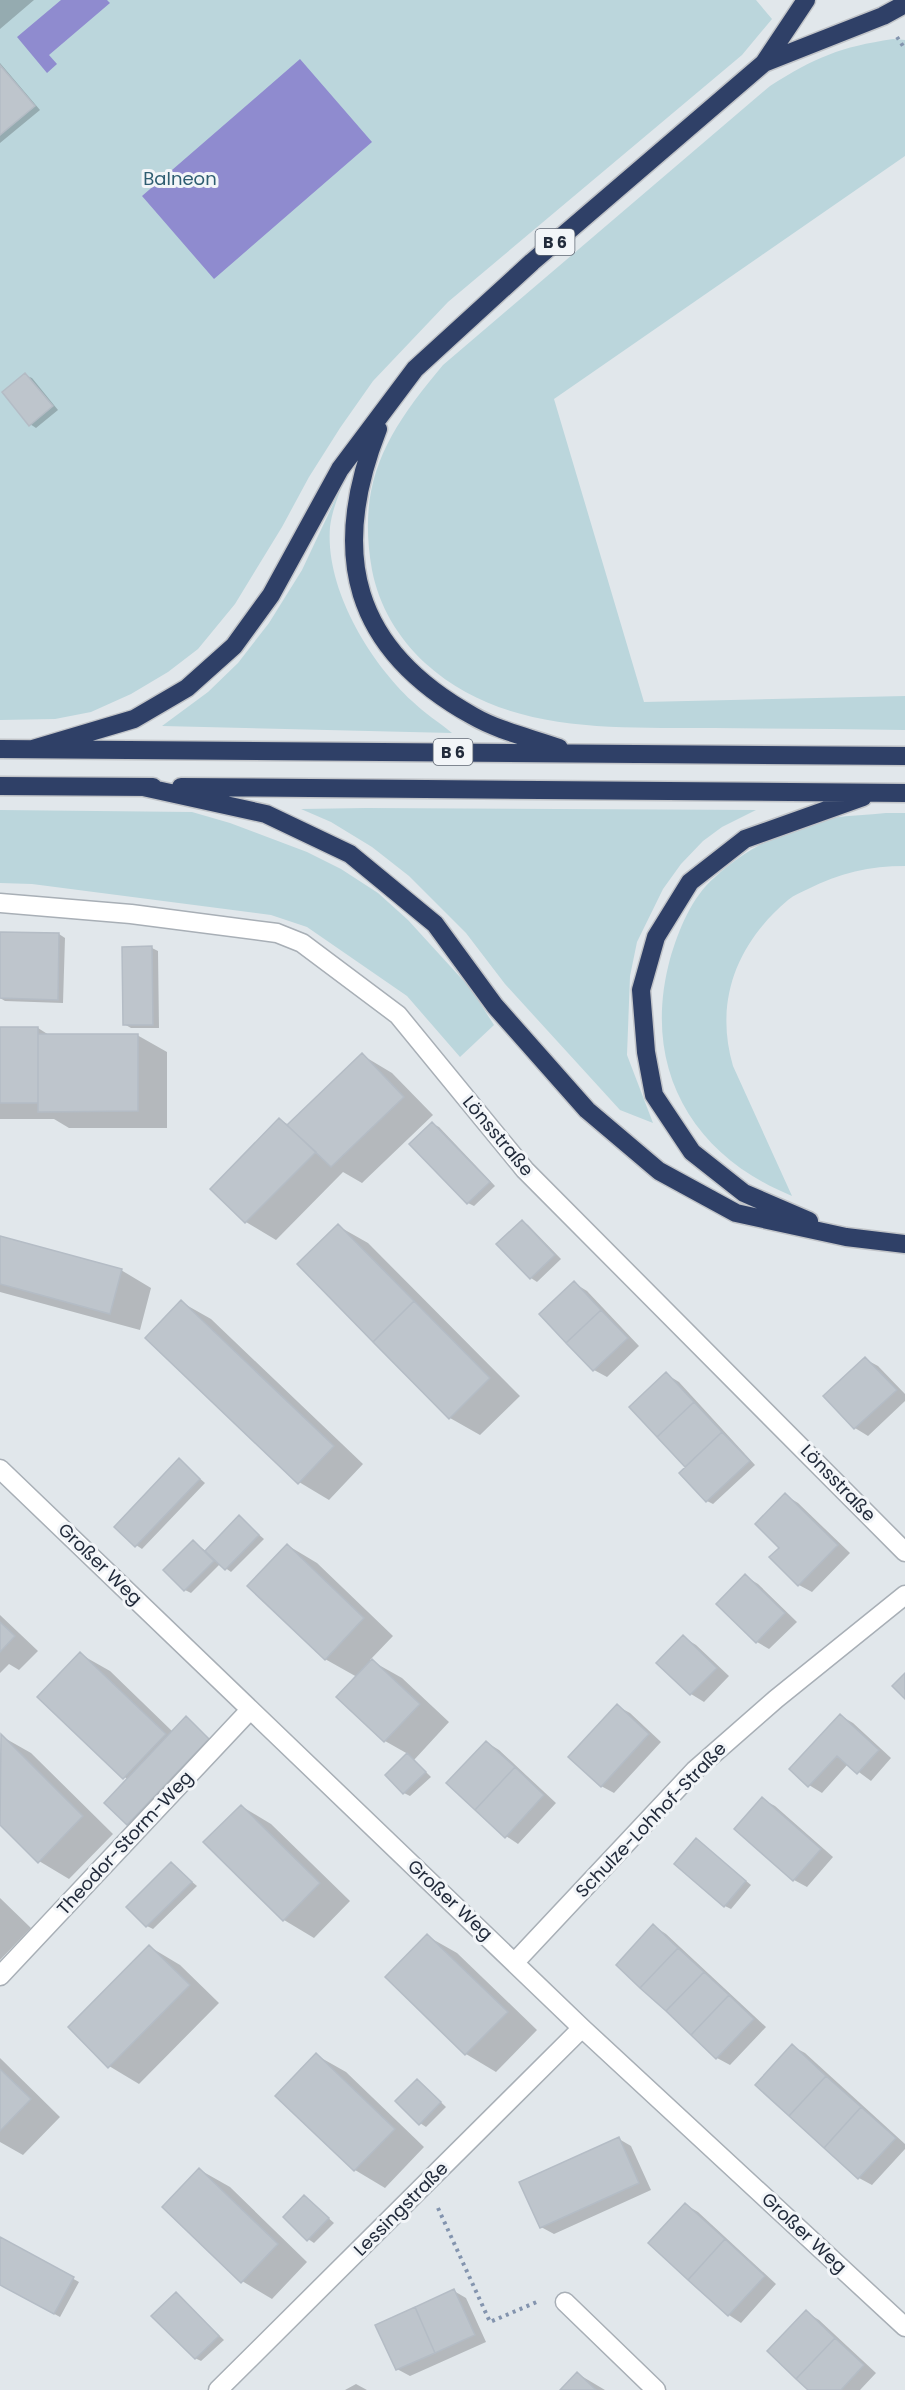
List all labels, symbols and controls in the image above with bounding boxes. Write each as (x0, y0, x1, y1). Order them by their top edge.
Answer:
park label: Balneon (143, 166, 217, 191)
road number: B 6 (536, 229, 574, 255)
road number: B 6 (434, 739, 472, 765)
street label: Lönsstraße (457, 1090, 540, 1181)
street label: Lönsstraße (795, 1439, 882, 1527)
street label: Großer Weg (53, 1517, 148, 1610)
street label: Schulze-Lohhof-Straße (570, 1736, 732, 1903)
street label: Theodor-Storm-Weg (51, 1765, 198, 1920)
street label: Großer Weg (402, 1854, 498, 1946)
street label: Lessingstraße (348, 2156, 453, 2261)
street label: Großer Weg (756, 2187, 852, 2279)

